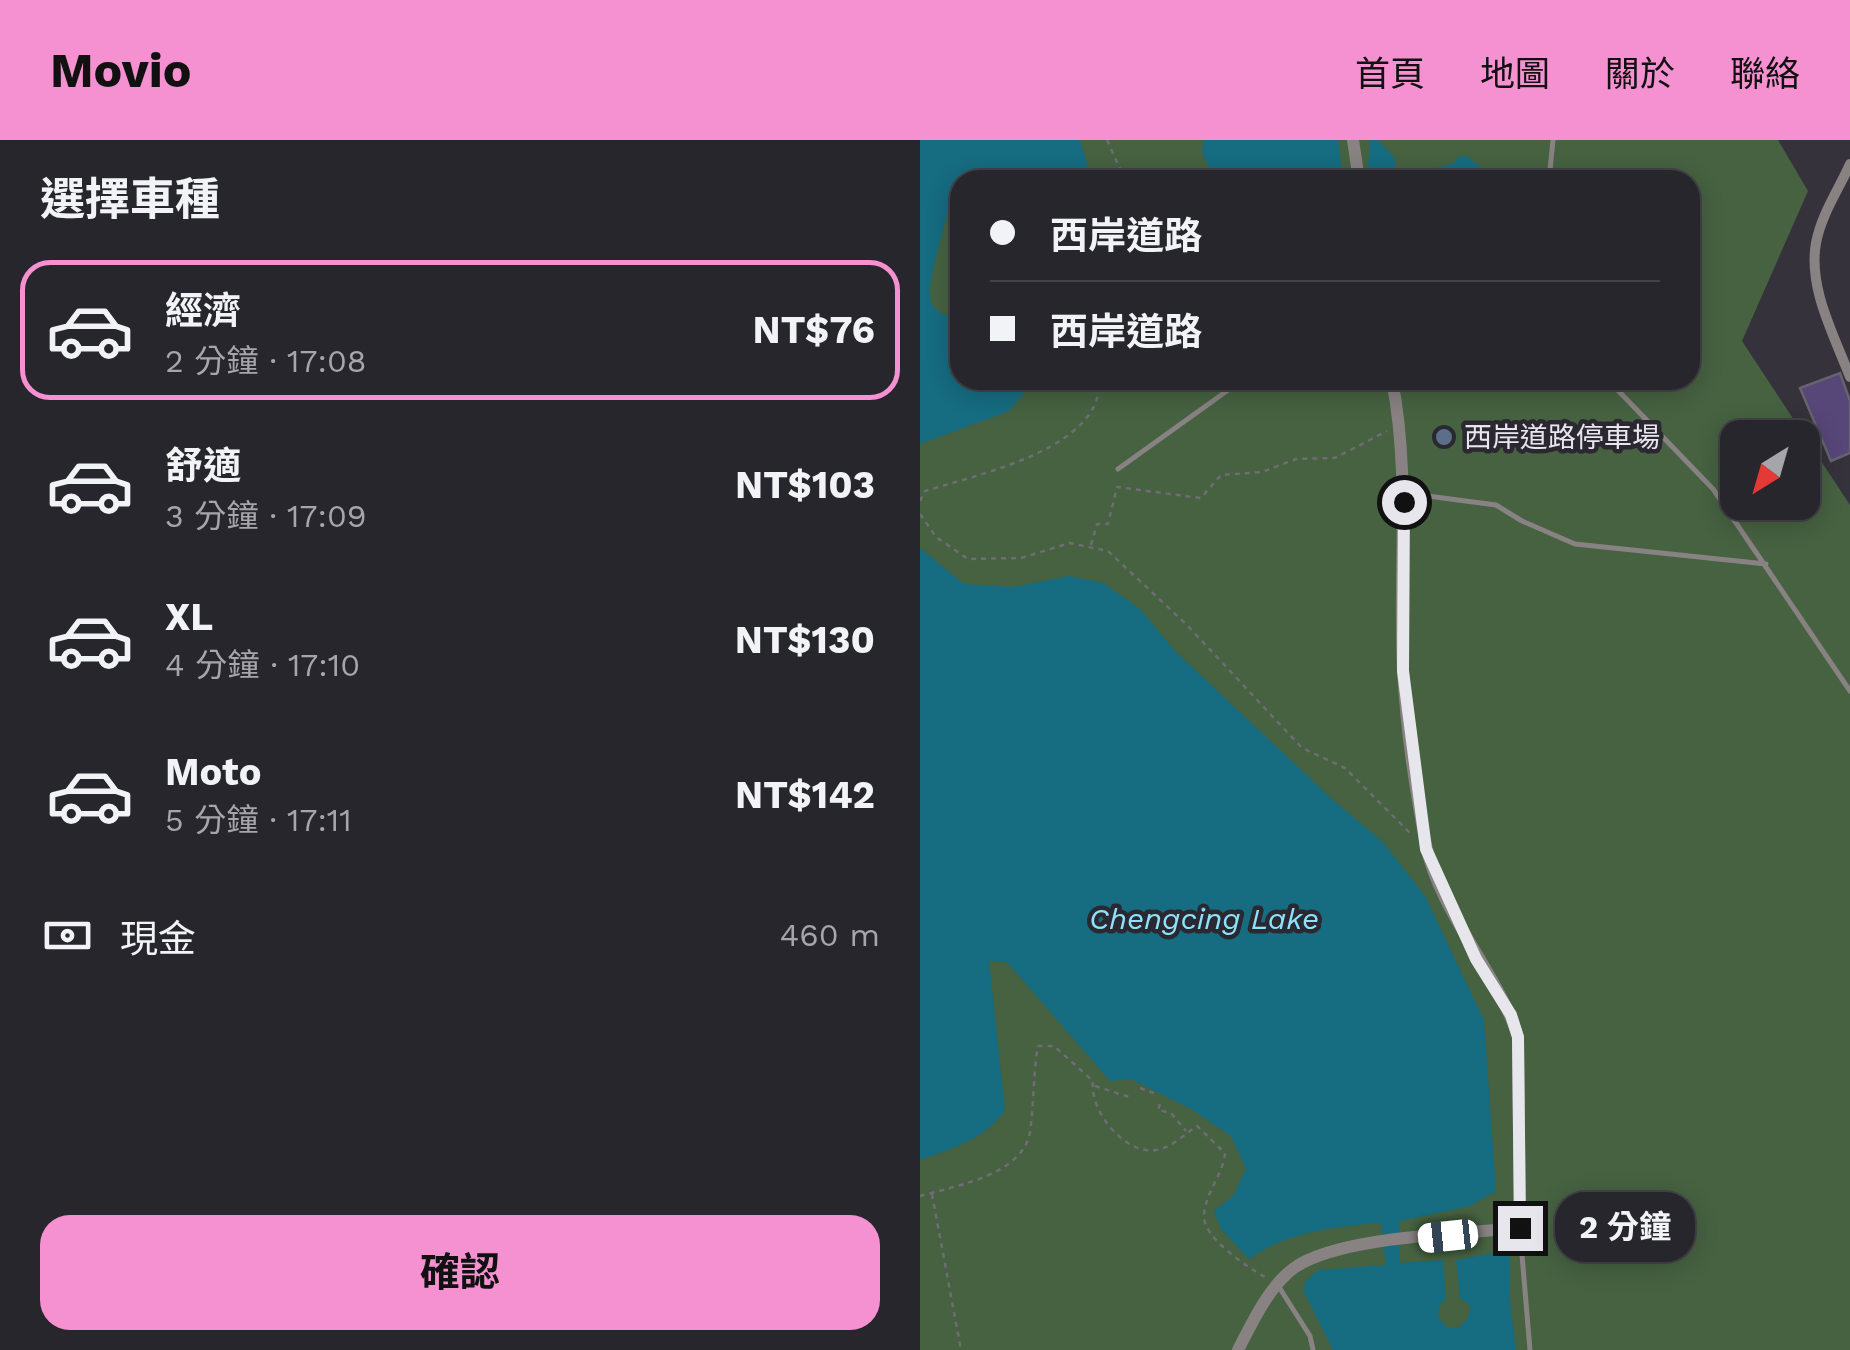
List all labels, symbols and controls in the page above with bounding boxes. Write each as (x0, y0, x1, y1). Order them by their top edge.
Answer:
text: Movio (50, 42, 192, 99)
text: 首頁 (1355, 53, 1425, 95)
text: 地圖 (1480, 53, 1550, 95)
text: 關於 (1605, 53, 1675, 95)
text: 聯絡 (1730, 53, 1800, 95)
text: 選擇車種 (40, 173, 220, 226)
text: 西岸道路 (1050, 214, 1202, 258)
icon: car (45, 285, 135, 375)
text: 經濟 (165, 289, 241, 333)
text: NT$76 (753, 308, 875, 352)
text: 西岸道路 (1050, 310, 1202, 354)
text: 2 分鐘 · 17:08 (165, 342, 367, 380)
north arrow (1720, 420, 1820, 520)
map controls (1720, 420, 1820, 520)
place label: 西岸道路停車場 (1464, 421, 1660, 454)
marker: 西岸道路停車場 (1433, 426, 1455, 448)
icon: car (45, 440, 135, 530)
text: 舒適 (165, 444, 241, 488)
text: NT$103 (735, 463, 875, 507)
route start (1382, 480, 1427, 525)
text: 3 分鐘 · 17:09 (165, 497, 367, 535)
icon: car (45, 595, 135, 685)
text: XL (165, 595, 213, 639)
text: NT$130 (735, 618, 875, 662)
text: 4 分鐘 · 17:10 (165, 646, 360, 684)
icon: car (45, 750, 135, 840)
text: Moto (165, 750, 261, 794)
text: NT$142 (735, 773, 875, 817)
text: 5 分鐘 · 17:11 (165, 801, 352, 839)
water label: Chengcing Lake (1089, 901, 1319, 936)
icon: cash (40, 908, 95, 963)
text: 460 m (780, 916, 880, 954)
text: 現金 (120, 917, 196, 961)
callout: 2 分鐘 (1555, 1193, 1695, 1263)
route end (1498, 1206, 1543, 1251)
text: 2 分鐘 (1579, 1208, 1671, 1246)
button: 確認 (40, 1215, 880, 1330)
car (1417, 1218, 1479, 1254)

